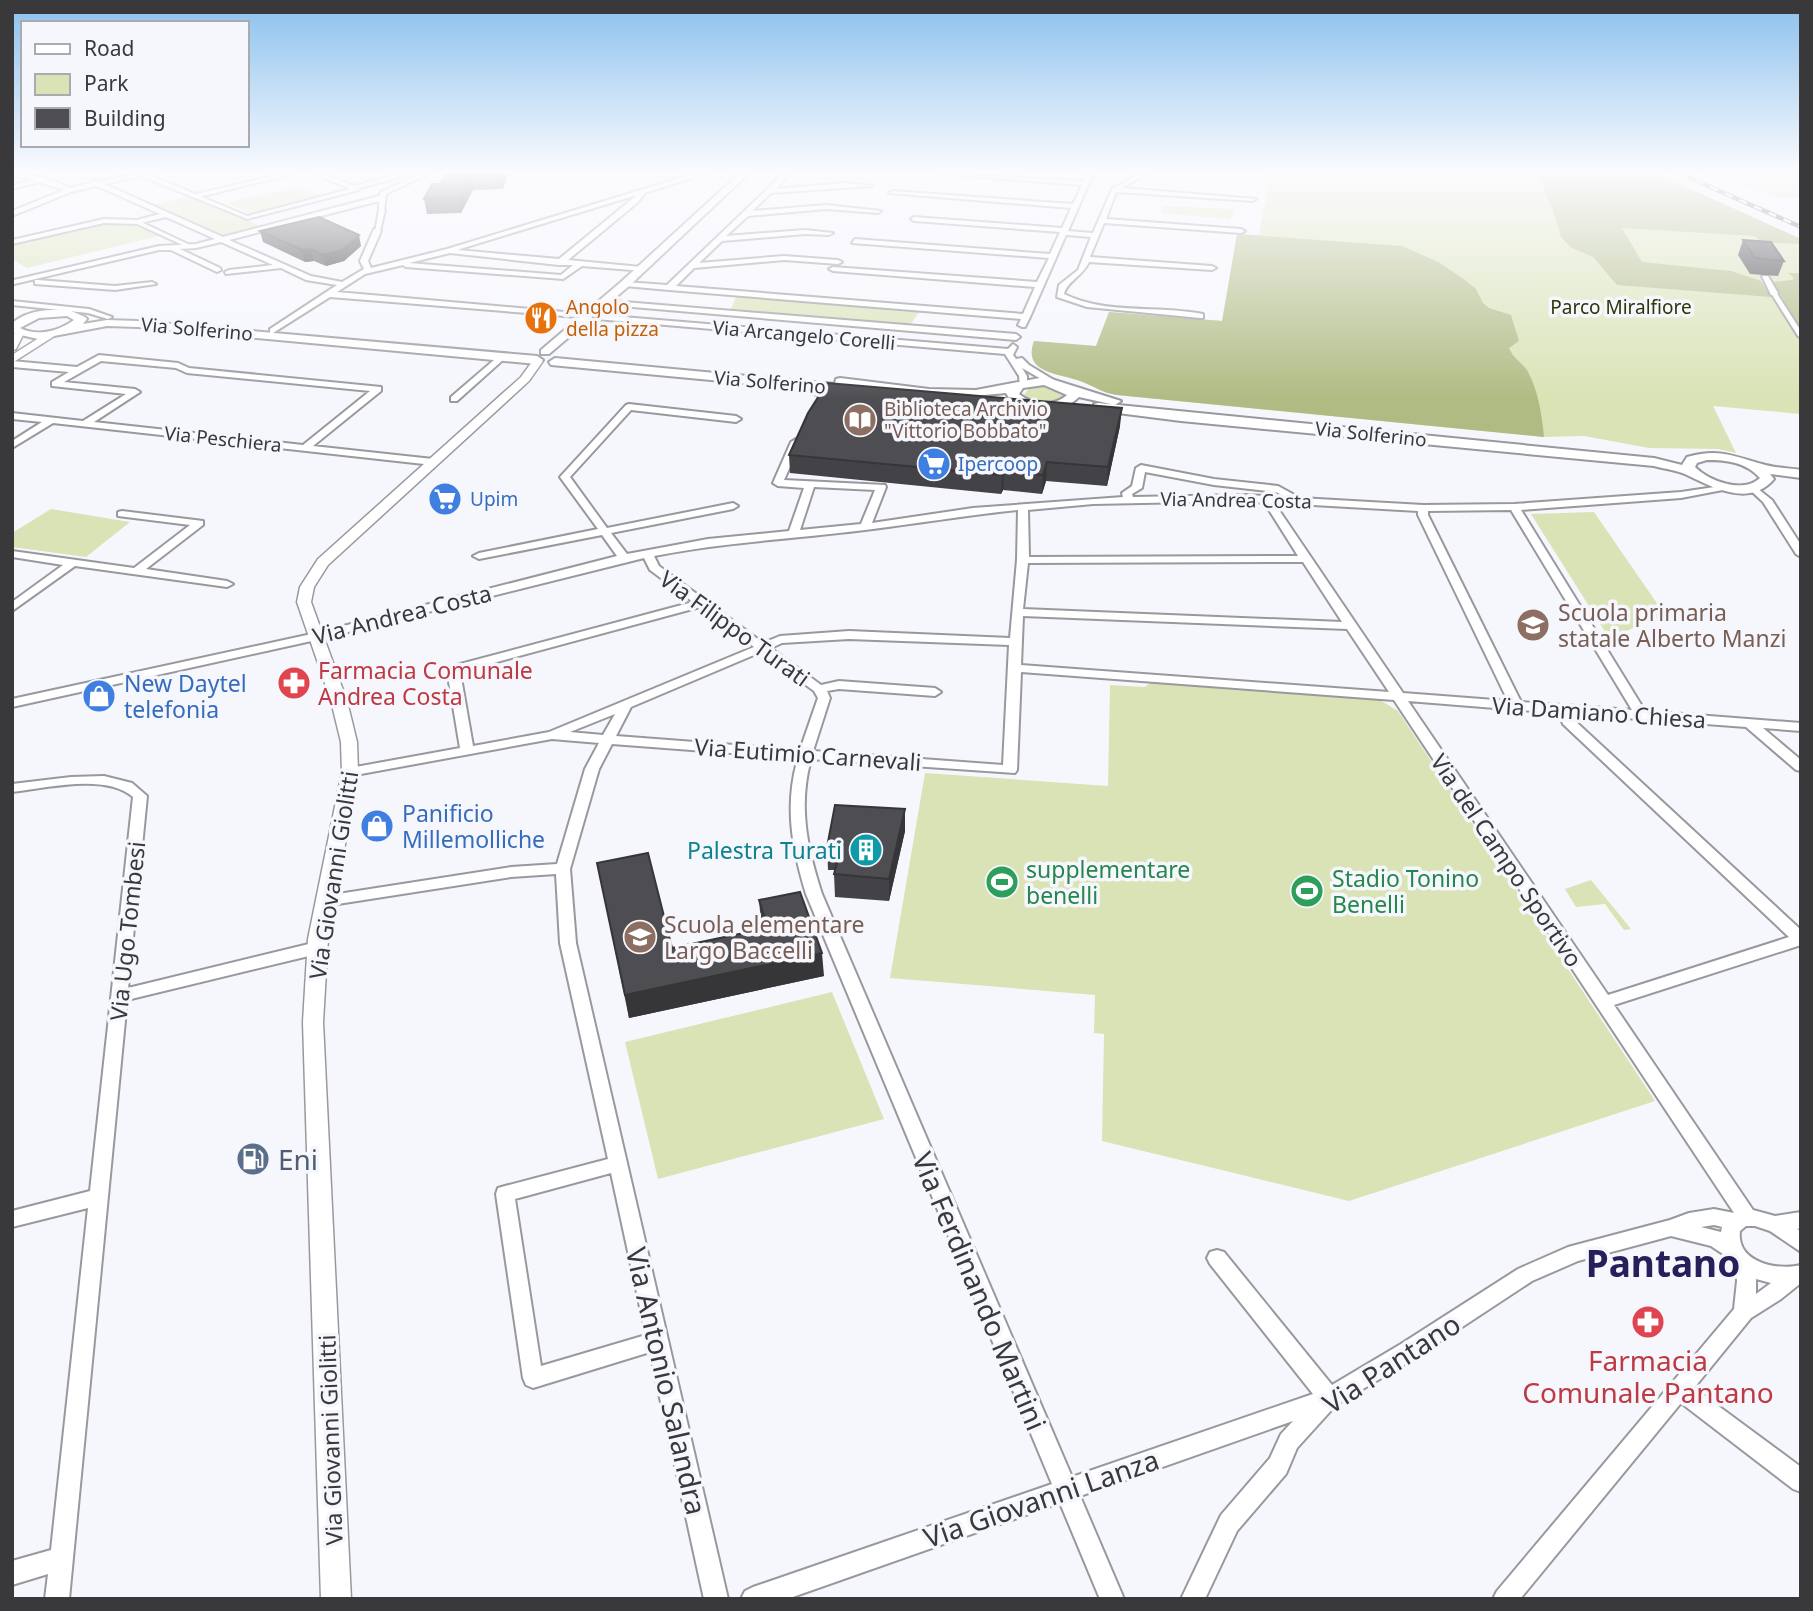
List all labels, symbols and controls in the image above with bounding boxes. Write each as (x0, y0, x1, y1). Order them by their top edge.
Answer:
legend (21, 21, 248, 147)
text: Road (84, 34, 134, 62)
text: Park (84, 69, 129, 97)
text: Building (84, 104, 166, 132)
place label: Angolo della pizza (566, 294, 659, 342)
park label: Parco Miralfiore (1550, 294, 1692, 320)
restaurant icon: Angolo della pizza (522, 299, 560, 337)
street label: Via Solferino (140, 311, 254, 347)
street label: Via Arcangelo Corelli (712, 314, 896, 356)
street label: Via Solferino (713, 364, 827, 400)
place label: Biblioteca Archivio "Vittorio Bobbato" (884, 396, 1048, 444)
library icon: Biblioteca Archivio "Vittorio Bobbato" (841, 401, 879, 439)
street label: Via Solferino (1314, 415, 1428, 453)
street label: Via Peschiera (163, 420, 283, 458)
supermarket icon: Ipercoop (915, 445, 953, 483)
place label: Ipercoop (958, 451, 1038, 477)
supermarket icon: Upim (426, 480, 464, 518)
place label: Upim (470, 486, 518, 512)
street label: Via Andrea Costa (1160, 486, 1312, 514)
street label: Via Filippo Turati (653, 563, 817, 693)
street label: Via Andrea Costa (309, 576, 495, 652)
place label: Scuola primaria statale Alberto Manzi (1558, 596, 1786, 654)
school or university icon: Scuola primaria statale Alberto Manzi (1514, 606, 1552, 644)
place label: Farmacia Comunale Andrea Costa (318, 654, 533, 712)
pharmacy icon: Farmacia Comunale Andrea Costa (275, 664, 313, 702)
place label: New Daytel telefonia (124, 667, 247, 725)
shop icon: New Daytel telefonia (80, 677, 118, 715)
street label: Via Damiano Chiesa (1491, 689, 1707, 735)
street label: Via Eutimio Carnevali (694, 730, 922, 778)
street label: Via del Campo Sportivo (1424, 747, 1590, 973)
street label: Via Giovanni Giolitti (301, 768, 365, 982)
place label: Panificio Millemolliche (402, 797, 545, 855)
shop icon: Panificio Millemolliche (358, 807, 396, 845)
building icon: Palestra Turati (847, 831, 885, 869)
place label: Palestra Turati (687, 834, 842, 866)
street label: Via Ugo Tombesi (102, 840, 152, 1022)
place label: supplementare benelli (1026, 853, 1190, 911)
place label: Stadio Tonino Benelli (1332, 862, 1479, 920)
sports icon: supplementare benelli (983, 863, 1021, 901)
sports icon: Stadio Tonino Benelli (1288, 872, 1326, 910)
place label: Scuola elementare Largo Baccelli (664, 908, 864, 966)
school or university icon: Scuola elementare Largo Baccelli (621, 918, 659, 956)
fuel station icon: Eni (234, 1140, 272, 1178)
place label: Eni (278, 1140, 318, 1178)
street label: Via Ferdinando Martini (904, 1146, 1056, 1436)
district label: Pantano (1586, 1237, 1740, 1288)
street label: Via Antonio Salandra (618, 1244, 716, 1518)
pharmacy icon: Farmacia Comunale Pantano (1629, 1303, 1667, 1341)
street label: Via Pantano (1315, 1304, 1467, 1422)
street label: Via Giovanni Giolitti (310, 1334, 350, 1546)
place label: Farmacia Comunale Pantano (1522, 1341, 1774, 1411)
street label: Via Giovanni Lanza (918, 1440, 1164, 1556)

